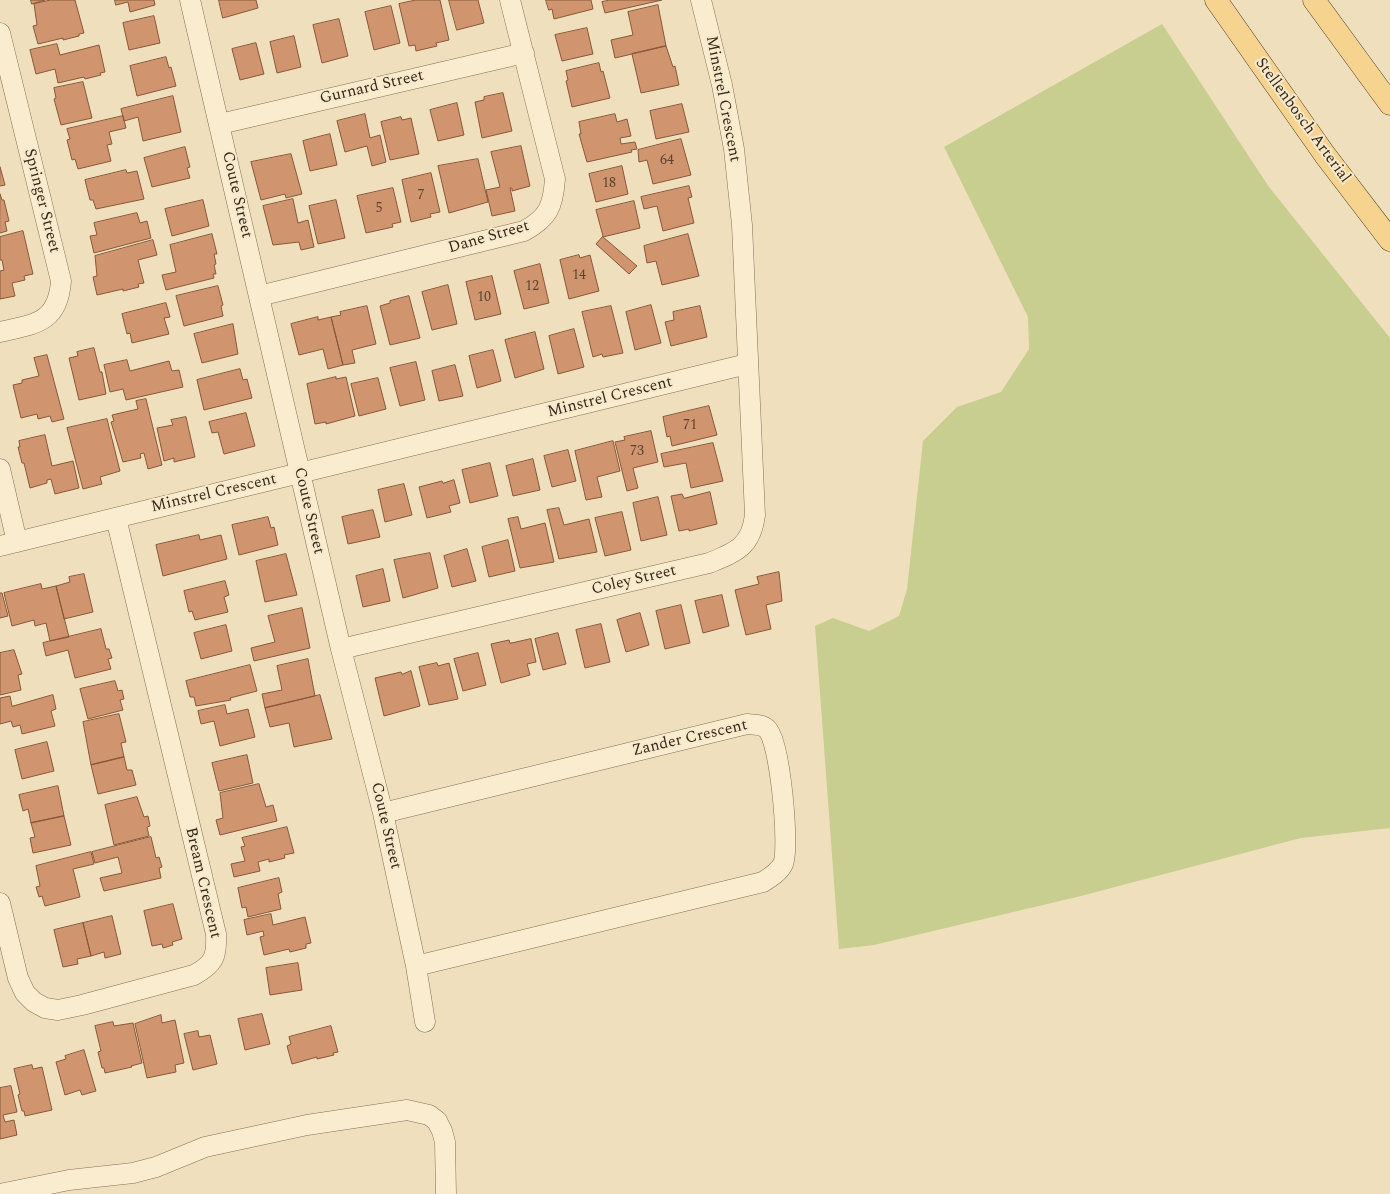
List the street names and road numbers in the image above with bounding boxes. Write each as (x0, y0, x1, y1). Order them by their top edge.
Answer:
street label: Minstrel Crescent (700, 34, 744, 164)
street label: Stellenbosch Arterial (1250, 55, 1354, 187)
street label: Gurnard Street (318, 67, 426, 109)
street label: Springer Street (19, 147, 63, 255)
street label: Coute Street (217, 150, 255, 240)
street label: Dane Street (446, 217, 532, 259)
street label: Minstrel Crescent (546, 373, 674, 423)
street label: Coute Street (289, 466, 327, 556)
street label: Minstrel Crescent (149, 470, 279, 518)
street label: Coley Street (590, 562, 678, 600)
street label: Zander Crescent (631, 716, 749, 762)
street label: Coute Street (366, 781, 404, 871)
street label: Bream Crescent (180, 826, 224, 940)

